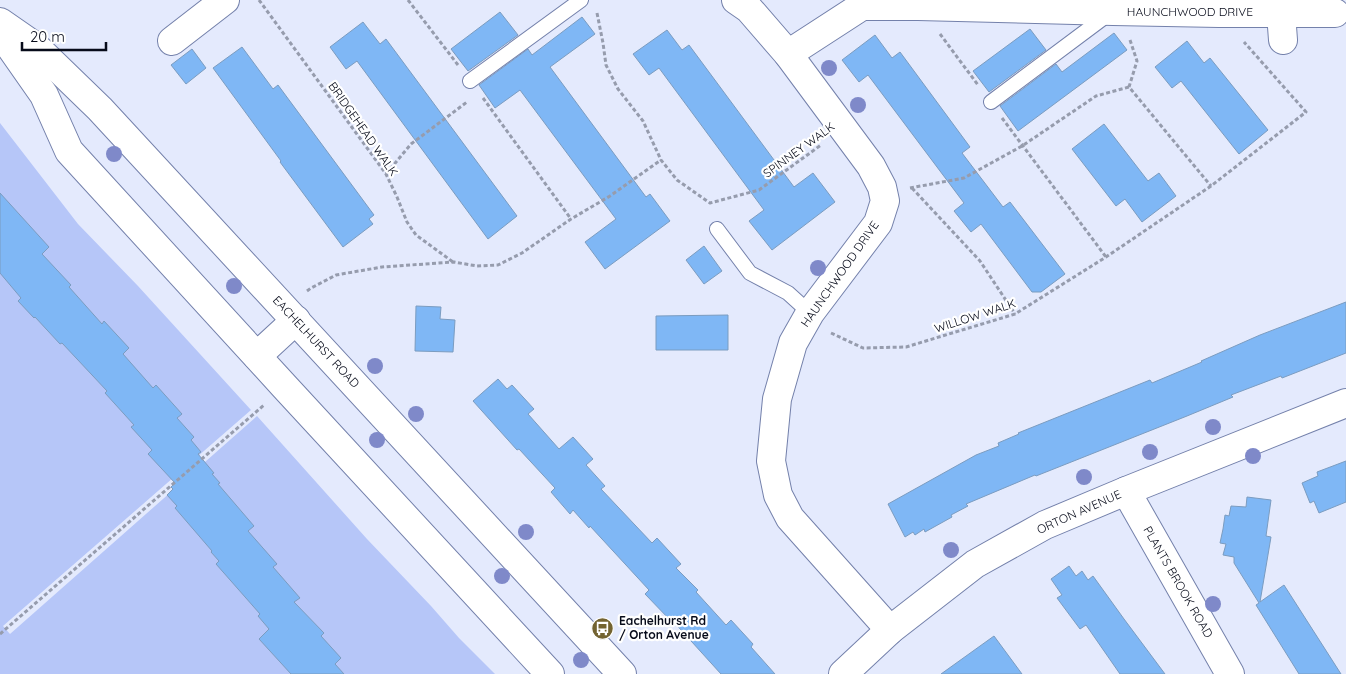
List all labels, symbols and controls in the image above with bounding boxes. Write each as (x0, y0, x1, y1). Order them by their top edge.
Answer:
street label: HAUNCHWOOD DRIVE (1127, 4, 1253, 19)
scale bar (22, 20, 106, 52)
text: 20 m (30, 27, 65, 46)
street label: BRIDGEHEAD WALK (325, 79, 401, 179)
street label: SPINNEY WALK (760, 119, 837, 181)
street label: HAUNCHWOOD DRIVE (797, 218, 882, 330)
street label: EACHELHURST ROAD (270, 293, 363, 391)
street label: WILLOW WALK (932, 295, 1018, 336)
street label: ORTON AVENUE (1034, 486, 1123, 537)
street label: PLANTS BROOK ROAD (1140, 523, 1217, 640)
place label: Eachelhurst Rd / Orton Avenue (619, 613, 709, 642)
bus stop icon: Eachelhurst Rd / Orton Avenue (591, 616, 615, 640)

